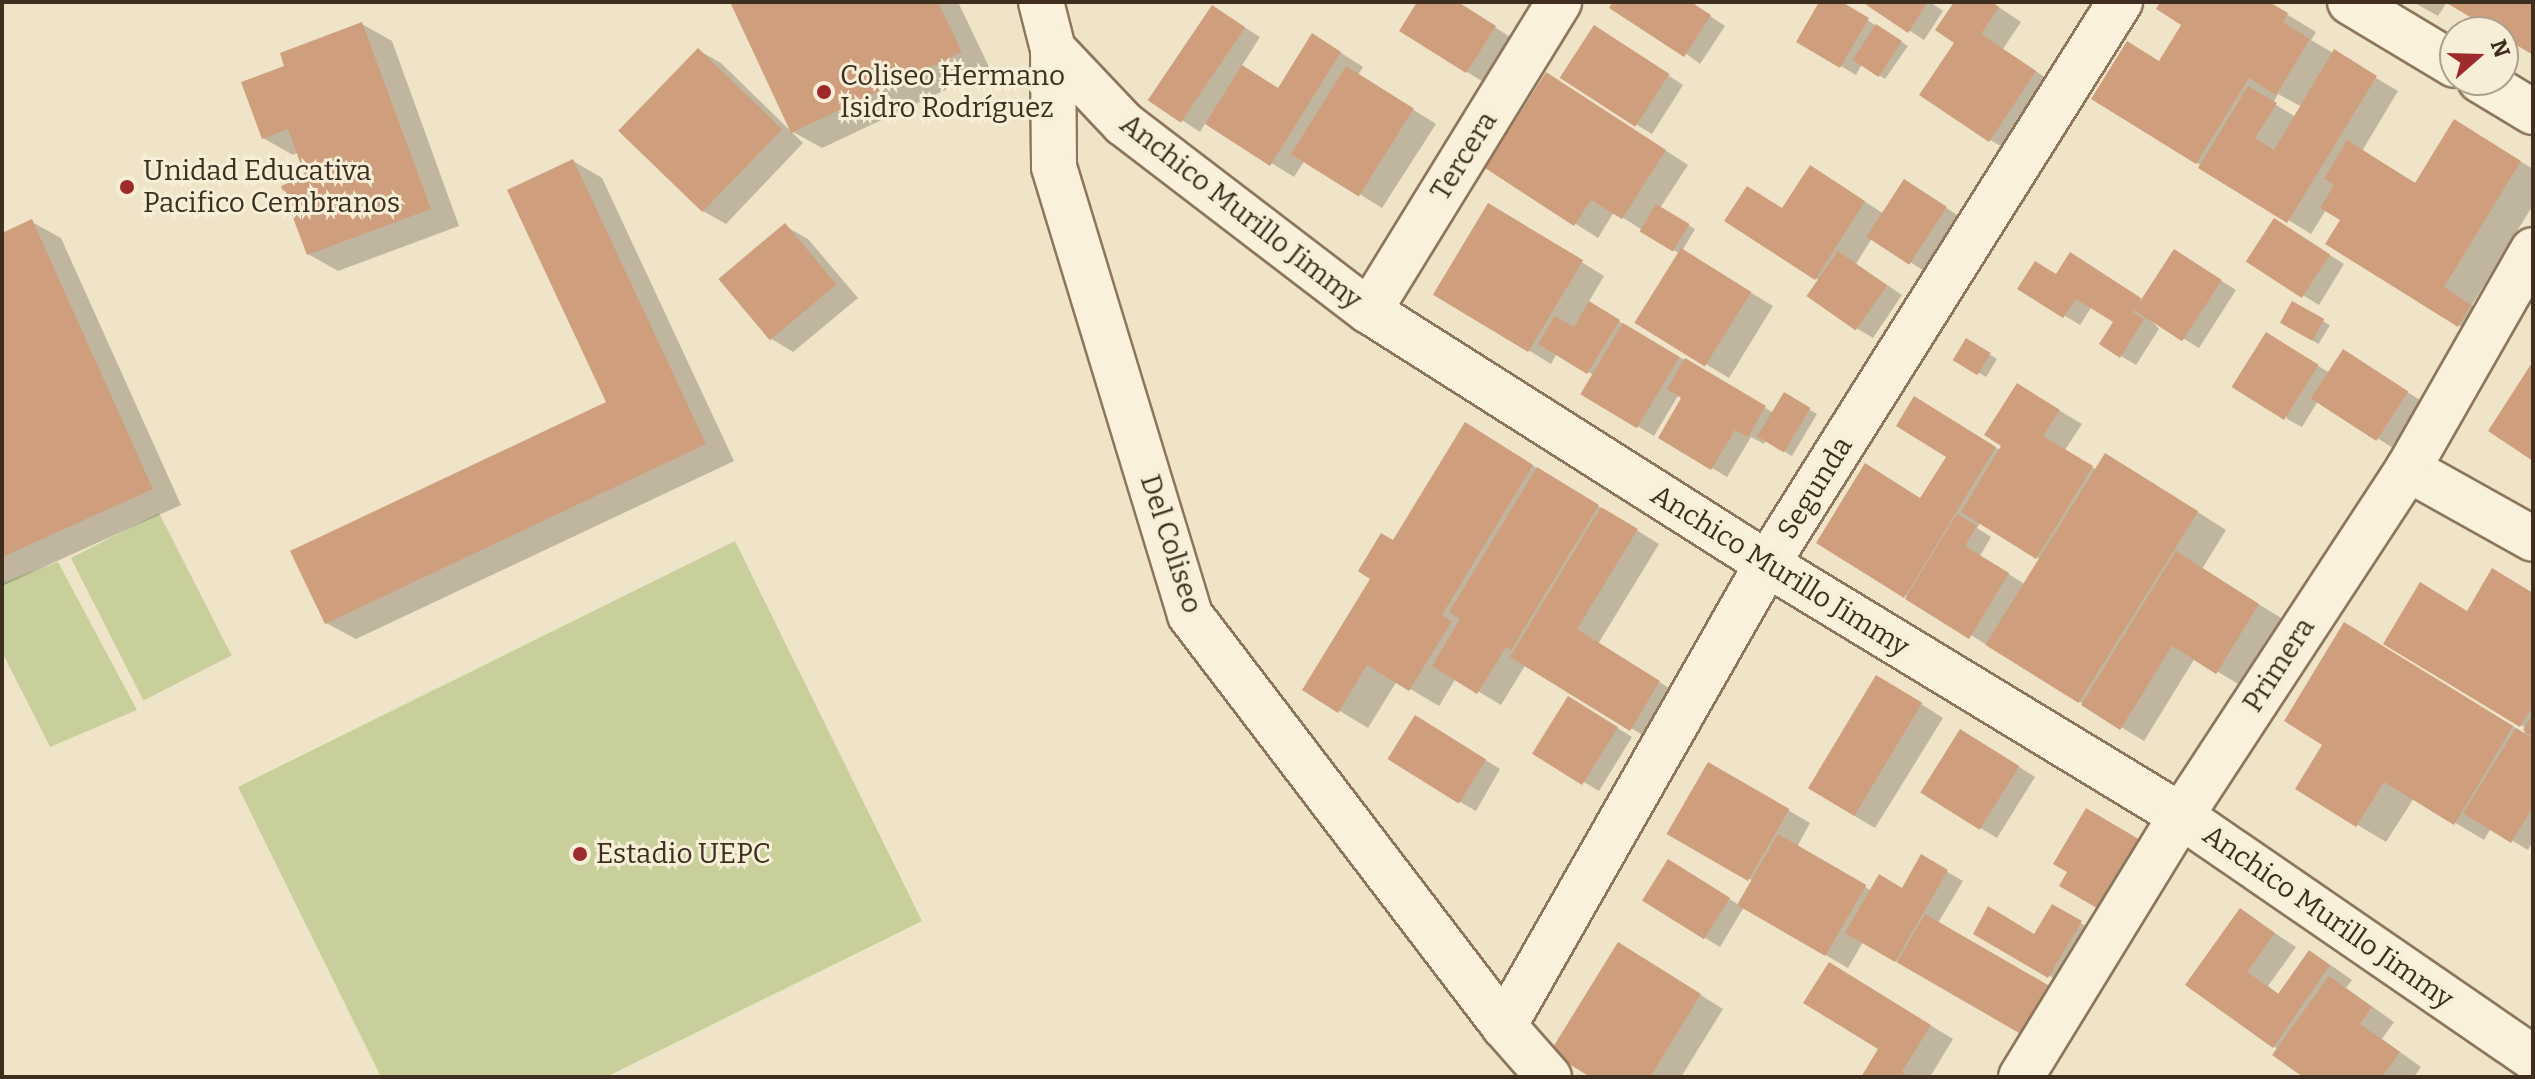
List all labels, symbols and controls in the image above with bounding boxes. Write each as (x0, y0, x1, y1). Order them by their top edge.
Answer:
north arrow (2439, 16, 2519, 96)
text: N (2485, 36, 2516, 61)
place label: Coliseo Hermano Isidro Rodríguez (840, 59, 1065, 125)
marker: Coliseo Hermano Isidro Rodríguez (815, 83, 833, 101)
street label: Tercera (1424, 106, 1504, 206)
street label: Anchico Murillo Jimmy (1113, 107, 1369, 317)
place label: Unidad Educativa Pacifico Cembranos (143, 154, 400, 220)
marker: Unidad Educativa Pacifico Cembranos (118, 178, 136, 196)
street label: Segunda (1771, 431, 1859, 545)
street label: Del Coliseo (1133, 471, 1209, 617)
street label: Anchico Murillo Jimmy (1645, 478, 1915, 664)
street label: Primera (2236, 612, 2322, 718)
street label: Anchico Murillo Jimmy (2196, 818, 2460, 1016)
place label: Estadio UEPC (596, 837, 771, 871)
marker: Estadio UEPC (571, 845, 589, 863)

